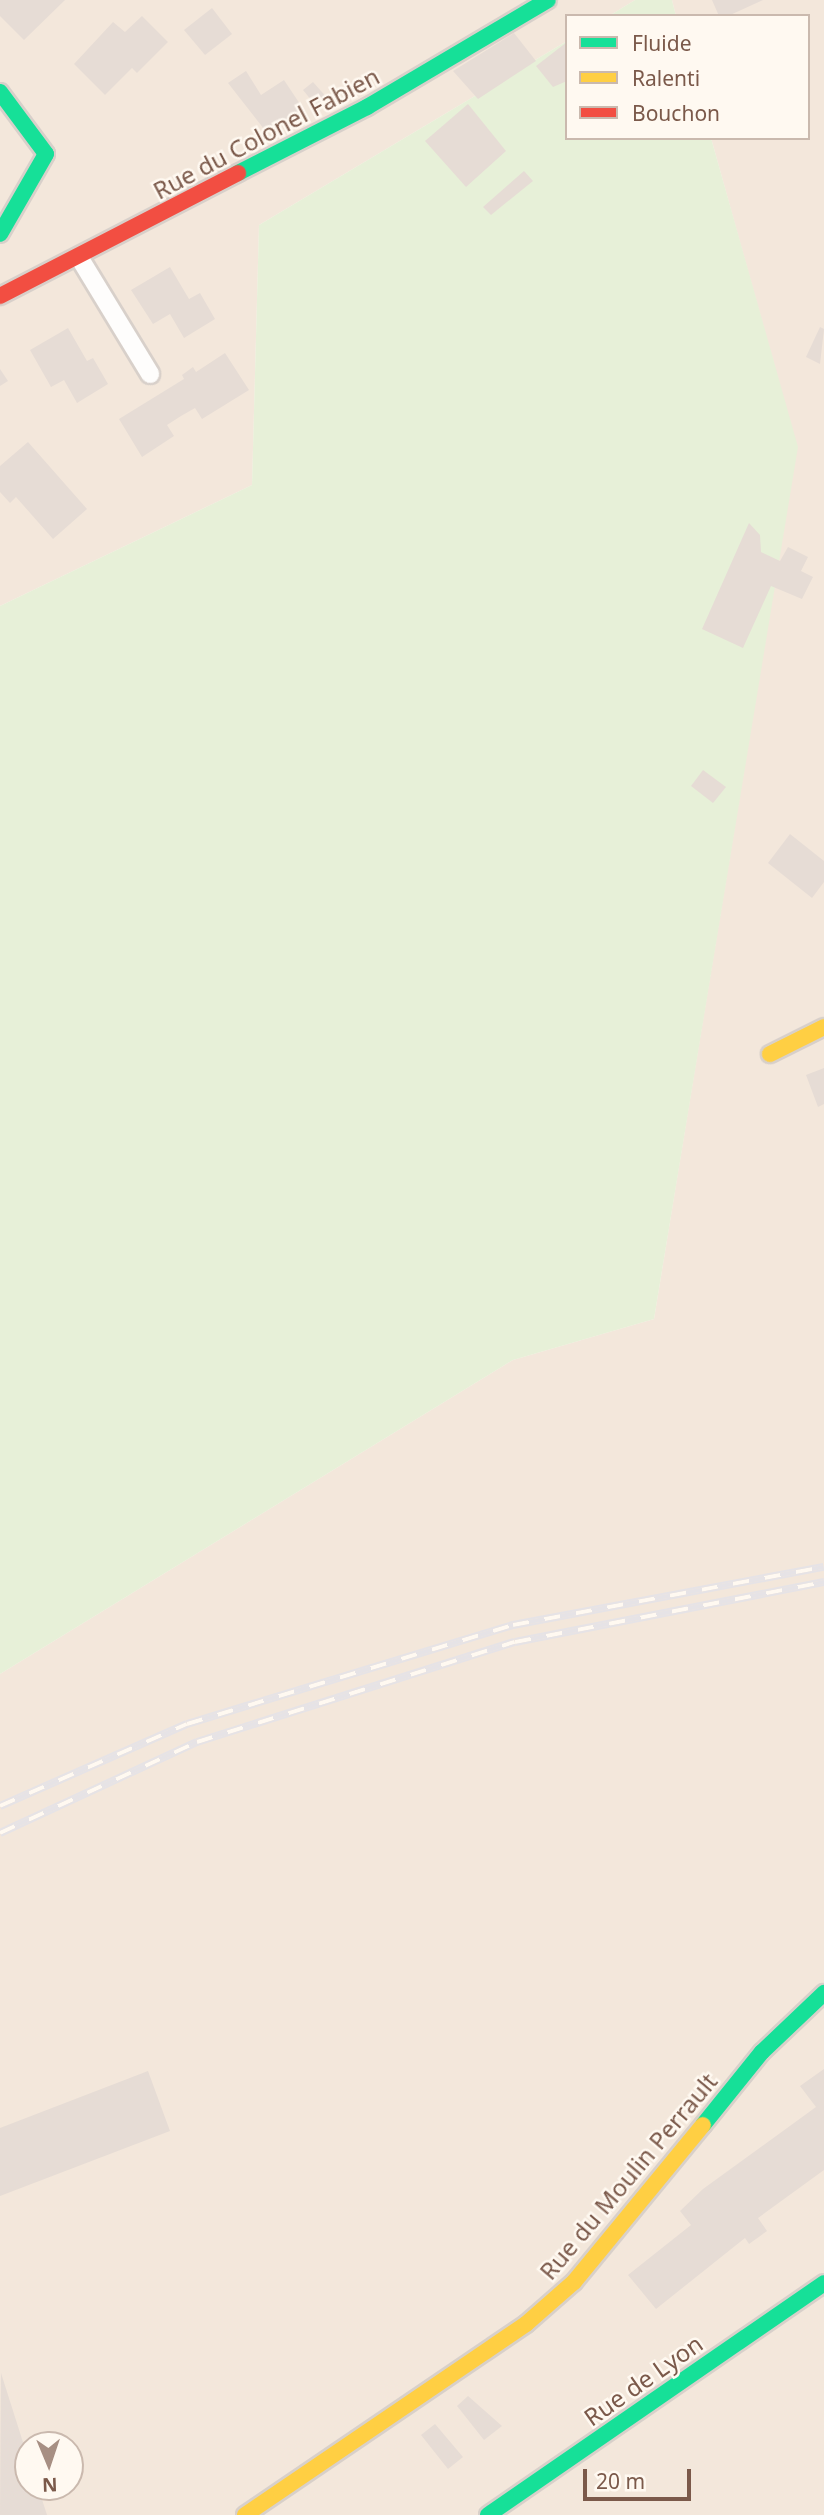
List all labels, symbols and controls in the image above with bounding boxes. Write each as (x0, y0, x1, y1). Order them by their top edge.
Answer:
legend (565, 14, 810, 140)
text: Fluide (632, 29, 691, 57)
street label: Rue du Colonel Fabien (148, 61, 384, 205)
text: Ralenti (632, 64, 700, 92)
text: Bouchon (632, 99, 720, 127)
street label: Rue du Moulin Perrault (533, 2067, 723, 2285)
street label: Rue de Lyon (578, 2329, 708, 2431)
north arrow (14, 2431, 84, 2501)
scale bar (586, 2456, 694, 2500)
text: 20 m (596, 2467, 645, 2495)
text: N (41, 2472, 58, 2498)

